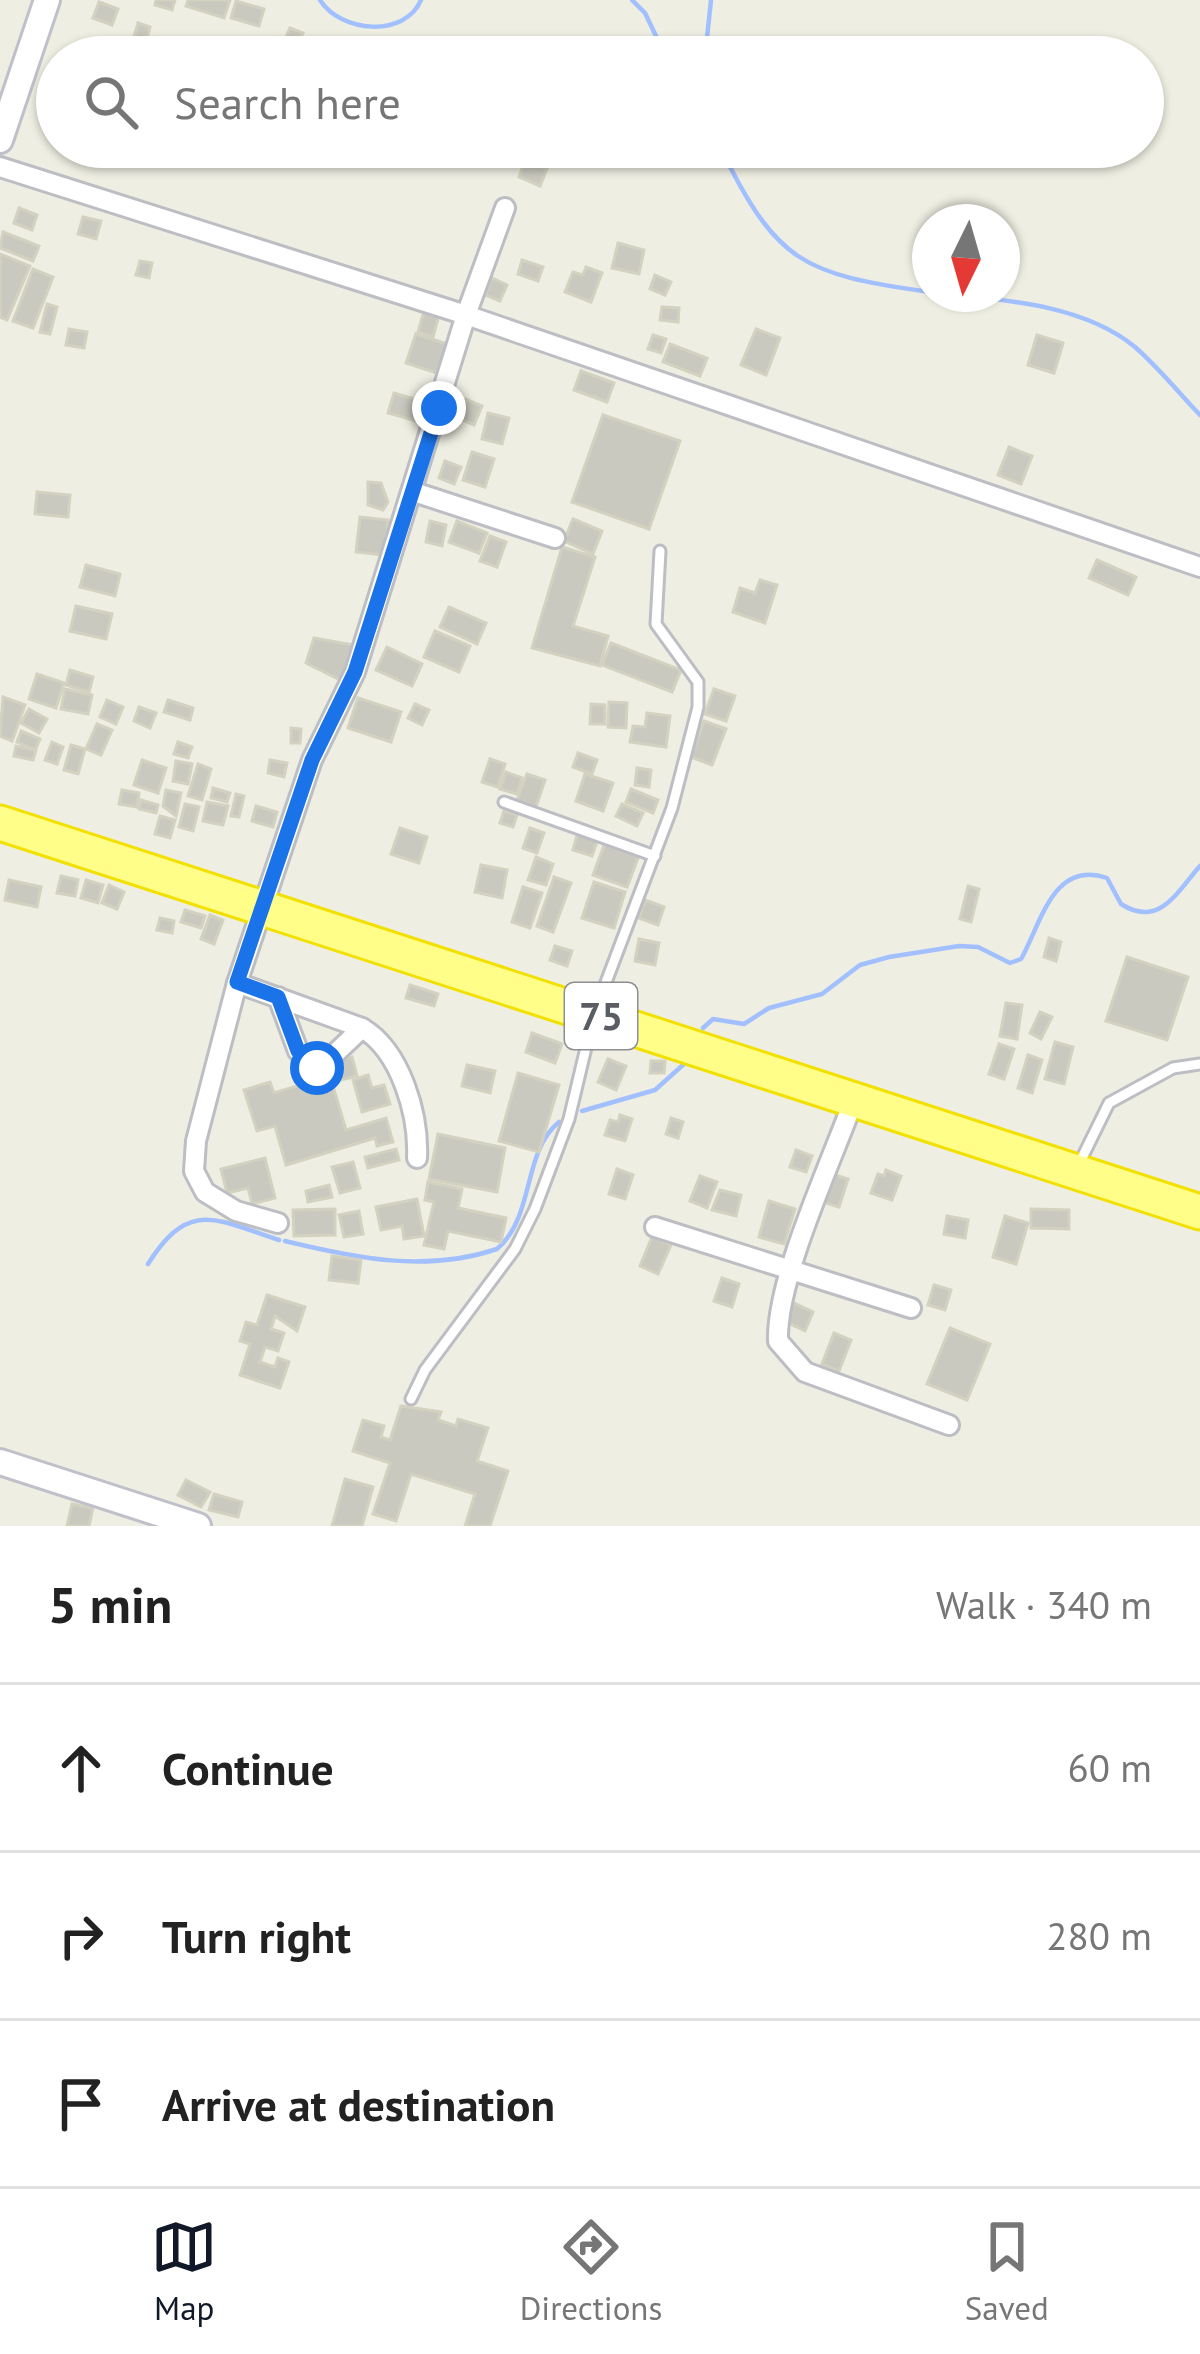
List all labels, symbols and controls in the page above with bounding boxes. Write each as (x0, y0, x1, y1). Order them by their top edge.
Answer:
search box (36, 36, 1164, 168)
icon: search (78, 69, 144, 135)
text: Search here (174, 73, 401, 131)
north arrow (912, 204, 1020, 312)
route end (412, 381, 466, 435)
road number: 75 (565, 983, 637, 1049)
route start (290, 1041, 344, 1095)
text: 5 min (48, 1571, 172, 1637)
text: Walk · 340 m (936, 1579, 1152, 1630)
icon: ahead (48, 1735, 114, 1801)
text: Continue (162, 1739, 334, 1797)
text: 60 m (1067, 1742, 1152, 1793)
icon: right (48, 1903, 114, 1969)
text: Turn right (162, 1907, 351, 1965)
text: 280 m (1046, 1910, 1152, 1961)
icon: arrive (48, 2071, 114, 2137)
text: Arrive at destination (162, 2075, 555, 2133)
tab: Map (151, 2214, 217, 2329)
tab: Directions (520, 2214, 662, 2329)
tab: Saved (965, 2214, 1049, 2329)

